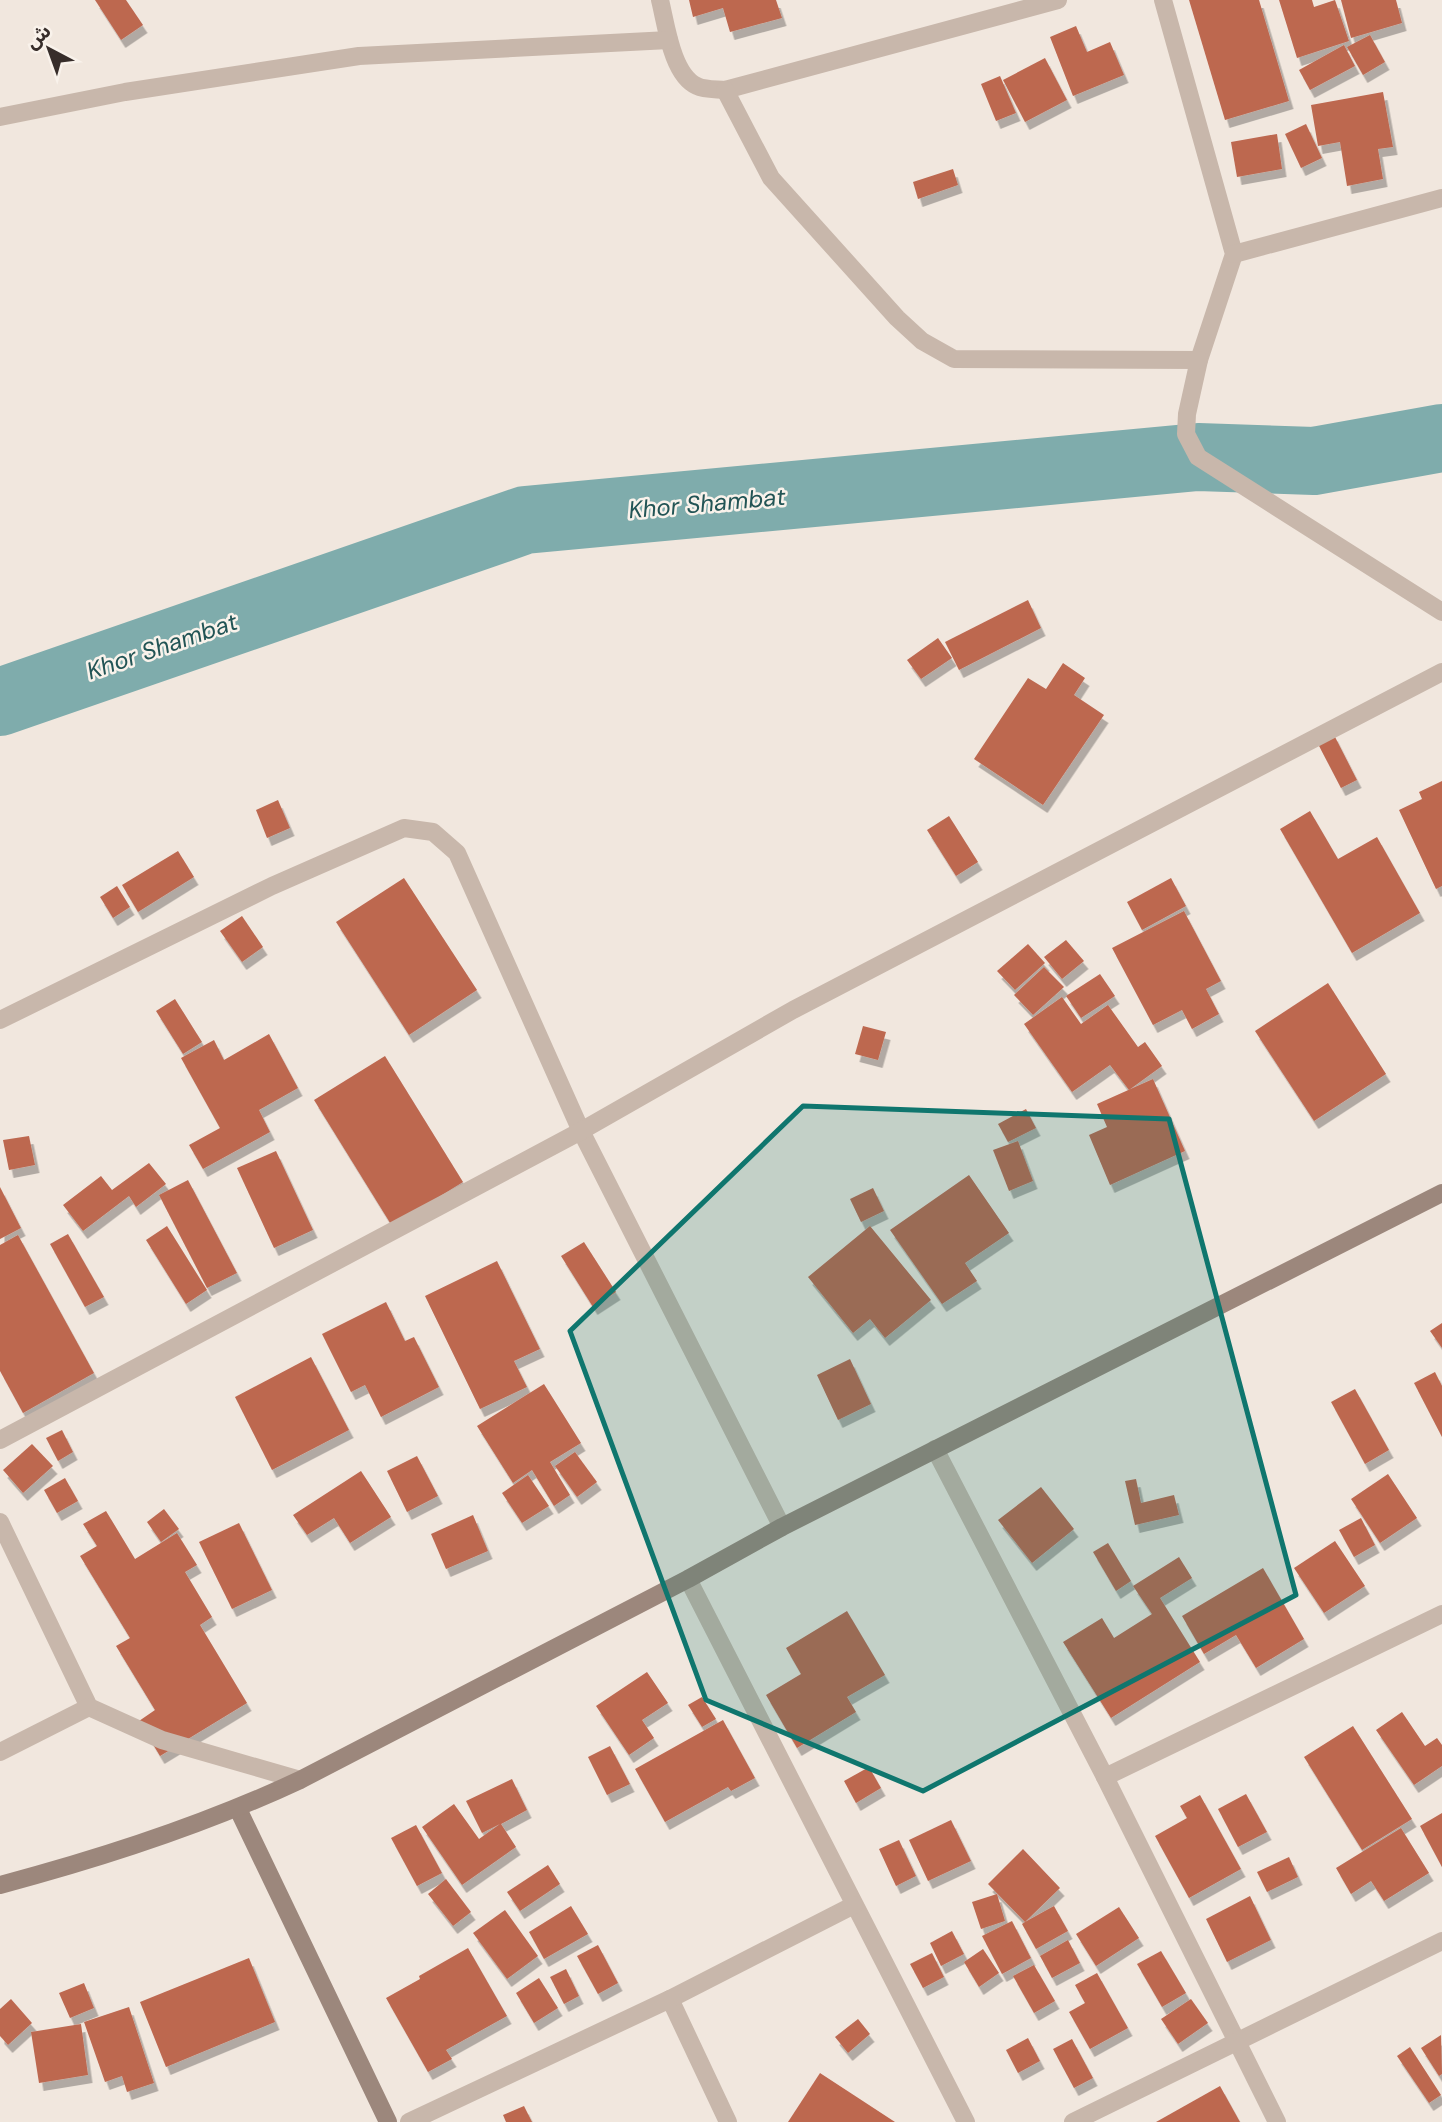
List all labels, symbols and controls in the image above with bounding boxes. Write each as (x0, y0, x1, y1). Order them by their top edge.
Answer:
north arrow (14, 14, 84, 84)
text: ش (20, 19, 56, 55)
water label: Khor Shambat (627, 481, 788, 525)
water label: Khor Shambat (82, 605, 242, 686)

